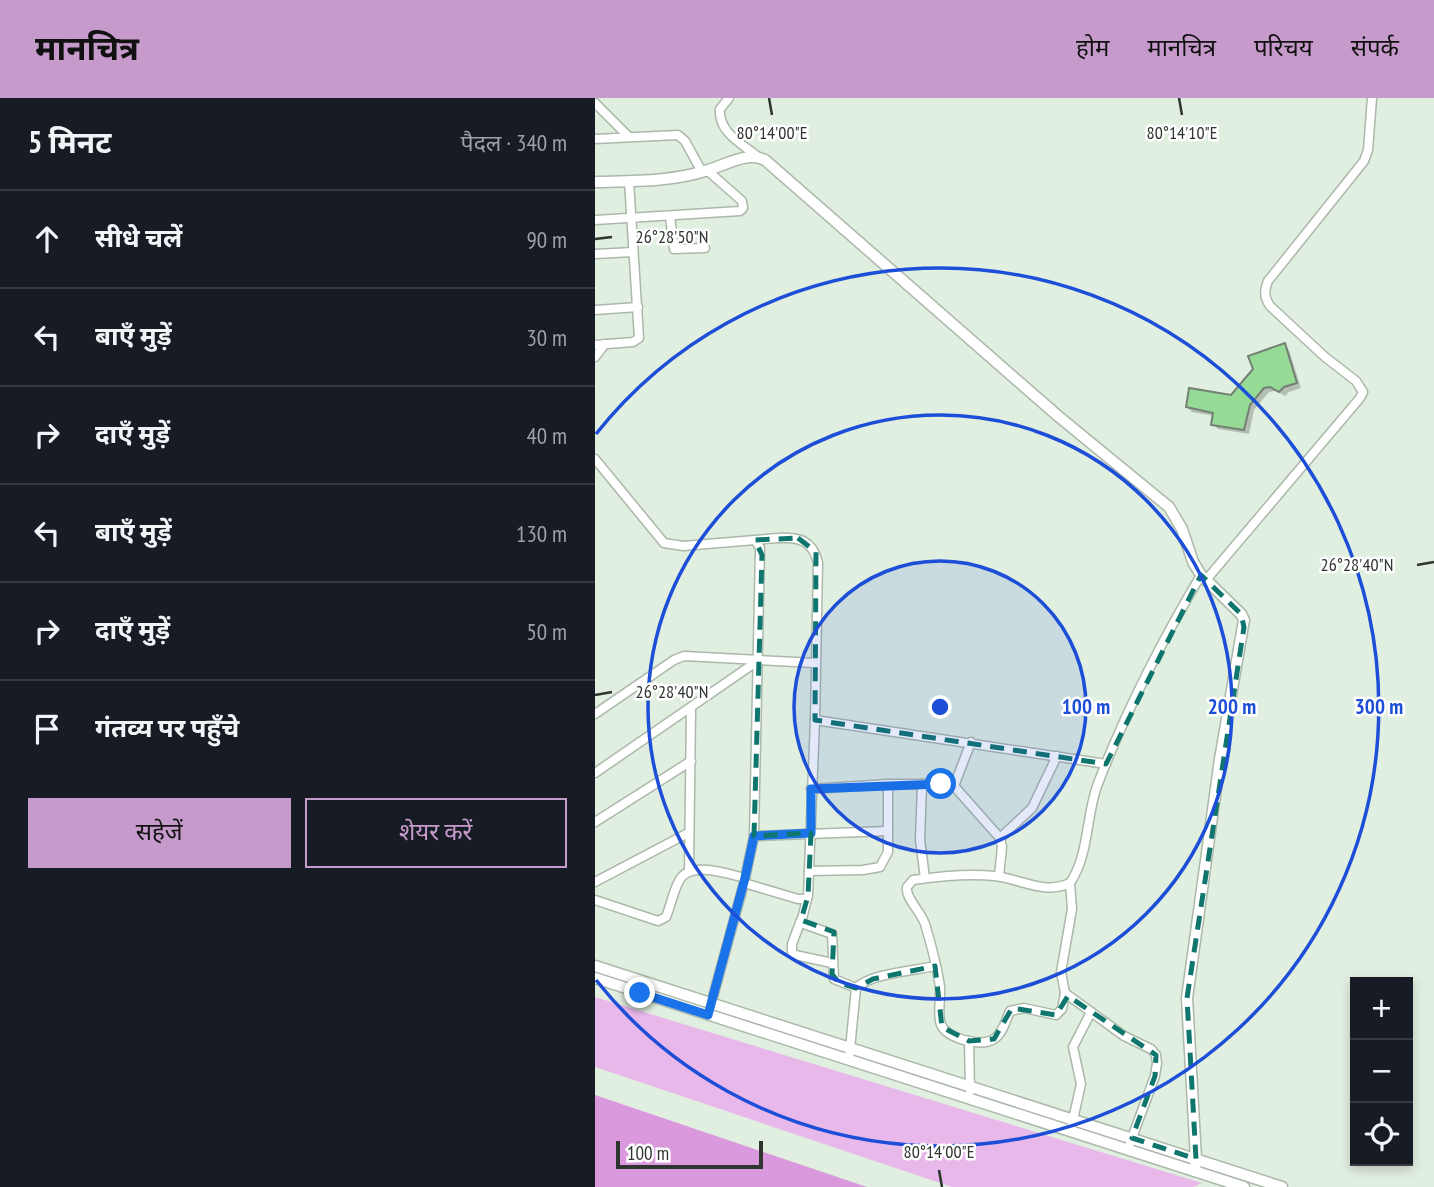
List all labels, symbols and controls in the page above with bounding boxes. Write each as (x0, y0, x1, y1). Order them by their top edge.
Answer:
text: मानचित्र (35, 26, 139, 69)
text: होम (1076, 32, 1109, 63)
text: मानचित्र (1147, 32, 1216, 63)
text: परिचय (1254, 32, 1313, 63)
text: संपर्क (1351, 32, 1399, 63)
text: 80°14'00"E (737, 121, 807, 144)
text: 80°14'10"E (1147, 121, 1217, 144)
text: 5 मिनट (28, 122, 111, 161)
text: पैदल · 340 m (461, 128, 567, 157)
icon: ahead (28, 220, 66, 258)
text: सीधे चलें (95, 221, 182, 254)
text: 90 m (526, 225, 567, 254)
text: 26°28'50"N (636, 225, 708, 248)
icon: left (28, 318, 66, 356)
text: बाएँ मुड़ें (95, 319, 172, 352)
text: 30 m (526, 323, 567, 352)
icon: right (28, 416, 66, 454)
text: दाएँ मुड़ें (95, 417, 170, 450)
text: 40 m (526, 421, 567, 450)
icon: left (28, 514, 66, 552)
text: बाएँ मुड़ें (95, 515, 172, 548)
text: 130 m (516, 519, 567, 548)
text: 26°28'40"N (1321, 553, 1393, 576)
icon: right (28, 612, 66, 650)
text: दाएँ मुड़ें (95, 613, 170, 646)
text: 50 m (526, 617, 567, 646)
text: 26°28'40"N (636, 680, 708, 703)
text: 100 m (1062, 693, 1110, 720)
text: 200 m (1208, 693, 1256, 720)
text: 300 m (1355, 693, 1403, 720)
centre of rings (928, 695, 952, 719)
icon: arrive (28, 710, 66, 748)
text: गंतव्य पर पहुँचे (95, 711, 239, 744)
route start (925, 768, 956, 799)
button: सहेजें (28, 798, 291, 868)
button: शेयर करें (305, 798, 567, 868)
route end (624, 977, 655, 1008)
map controls (1350, 977, 1413, 1166)
button: + (1350, 977, 1413, 1040)
button: − (1350, 1040, 1413, 1103)
button: locate (1350, 1103, 1413, 1166)
scale bar (616, 1138, 763, 1170)
text: 80°14'00"E (904, 1140, 974, 1163)
text: 100 m (627, 1141, 669, 1165)

